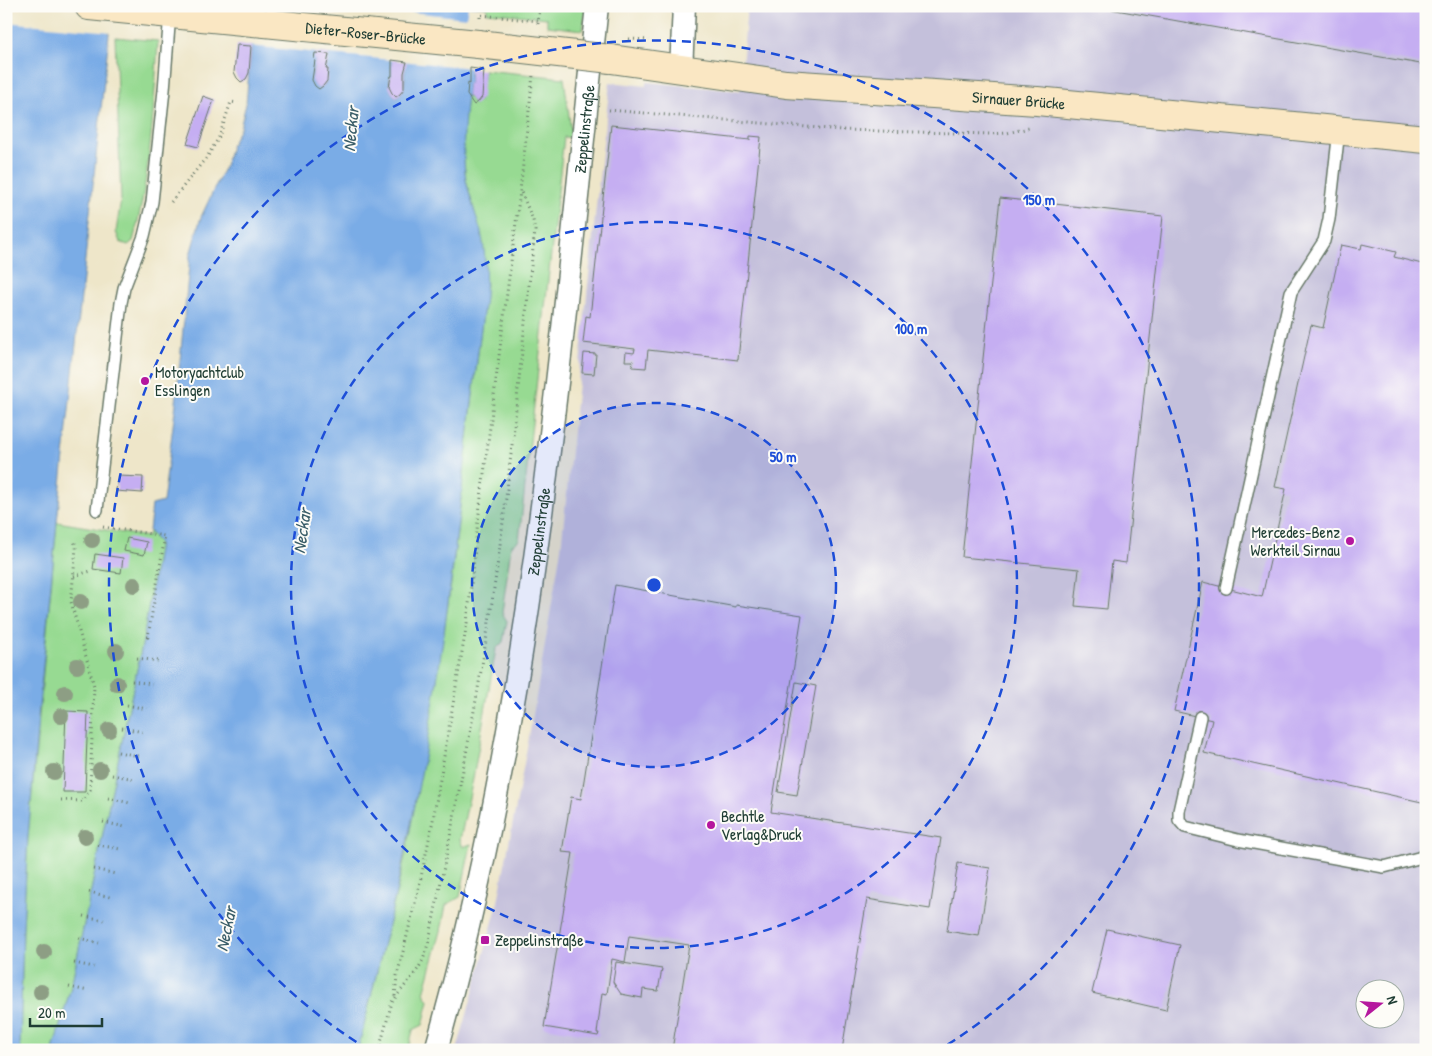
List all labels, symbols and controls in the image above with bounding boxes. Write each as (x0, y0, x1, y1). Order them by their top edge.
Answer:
street label: Dieter-Roser-Brücke (304, 16, 428, 50)
street label: Zeppelinstraße (569, 83, 600, 174)
street label: Sirnauer Brücke (971, 86, 1067, 115)
water label: Neckar (336, 103, 365, 153)
text: 150 m (1023, 189, 1055, 210)
text: 100 m (895, 318, 927, 339)
place label: Motoryachtclub Esslingen (155, 361, 244, 401)
marker: Motoryachtclub Esslingen (139, 375, 151, 387)
text: 50 m (770, 446, 796, 467)
street label: Zeppelinstraße (522, 486, 555, 577)
water label: Neckar (286, 505, 317, 555)
place label: Mercedes-Benz Werkteil Sirnau (1251, 521, 1341, 561)
marker: Mercedes-Benz Werkteil Sirnau (1344, 535, 1356, 547)
centre of rings (645, 576, 663, 594)
place label: Bechtle Verlag&Druck (721, 805, 802, 845)
marker: Bechtle Verlag&Druck (705, 819, 717, 831)
water label: Neckar (209, 902, 243, 954)
place label: Zeppelinstraße (495, 929, 584, 951)
marker: Zeppelinstraße (479, 934, 491, 946)
north arrow (1354, 978, 1404, 1028)
text: N (1383, 994, 1403, 1007)
scale bar (30, 996, 102, 1028)
text: 20 m (38, 1002, 65, 1023)

